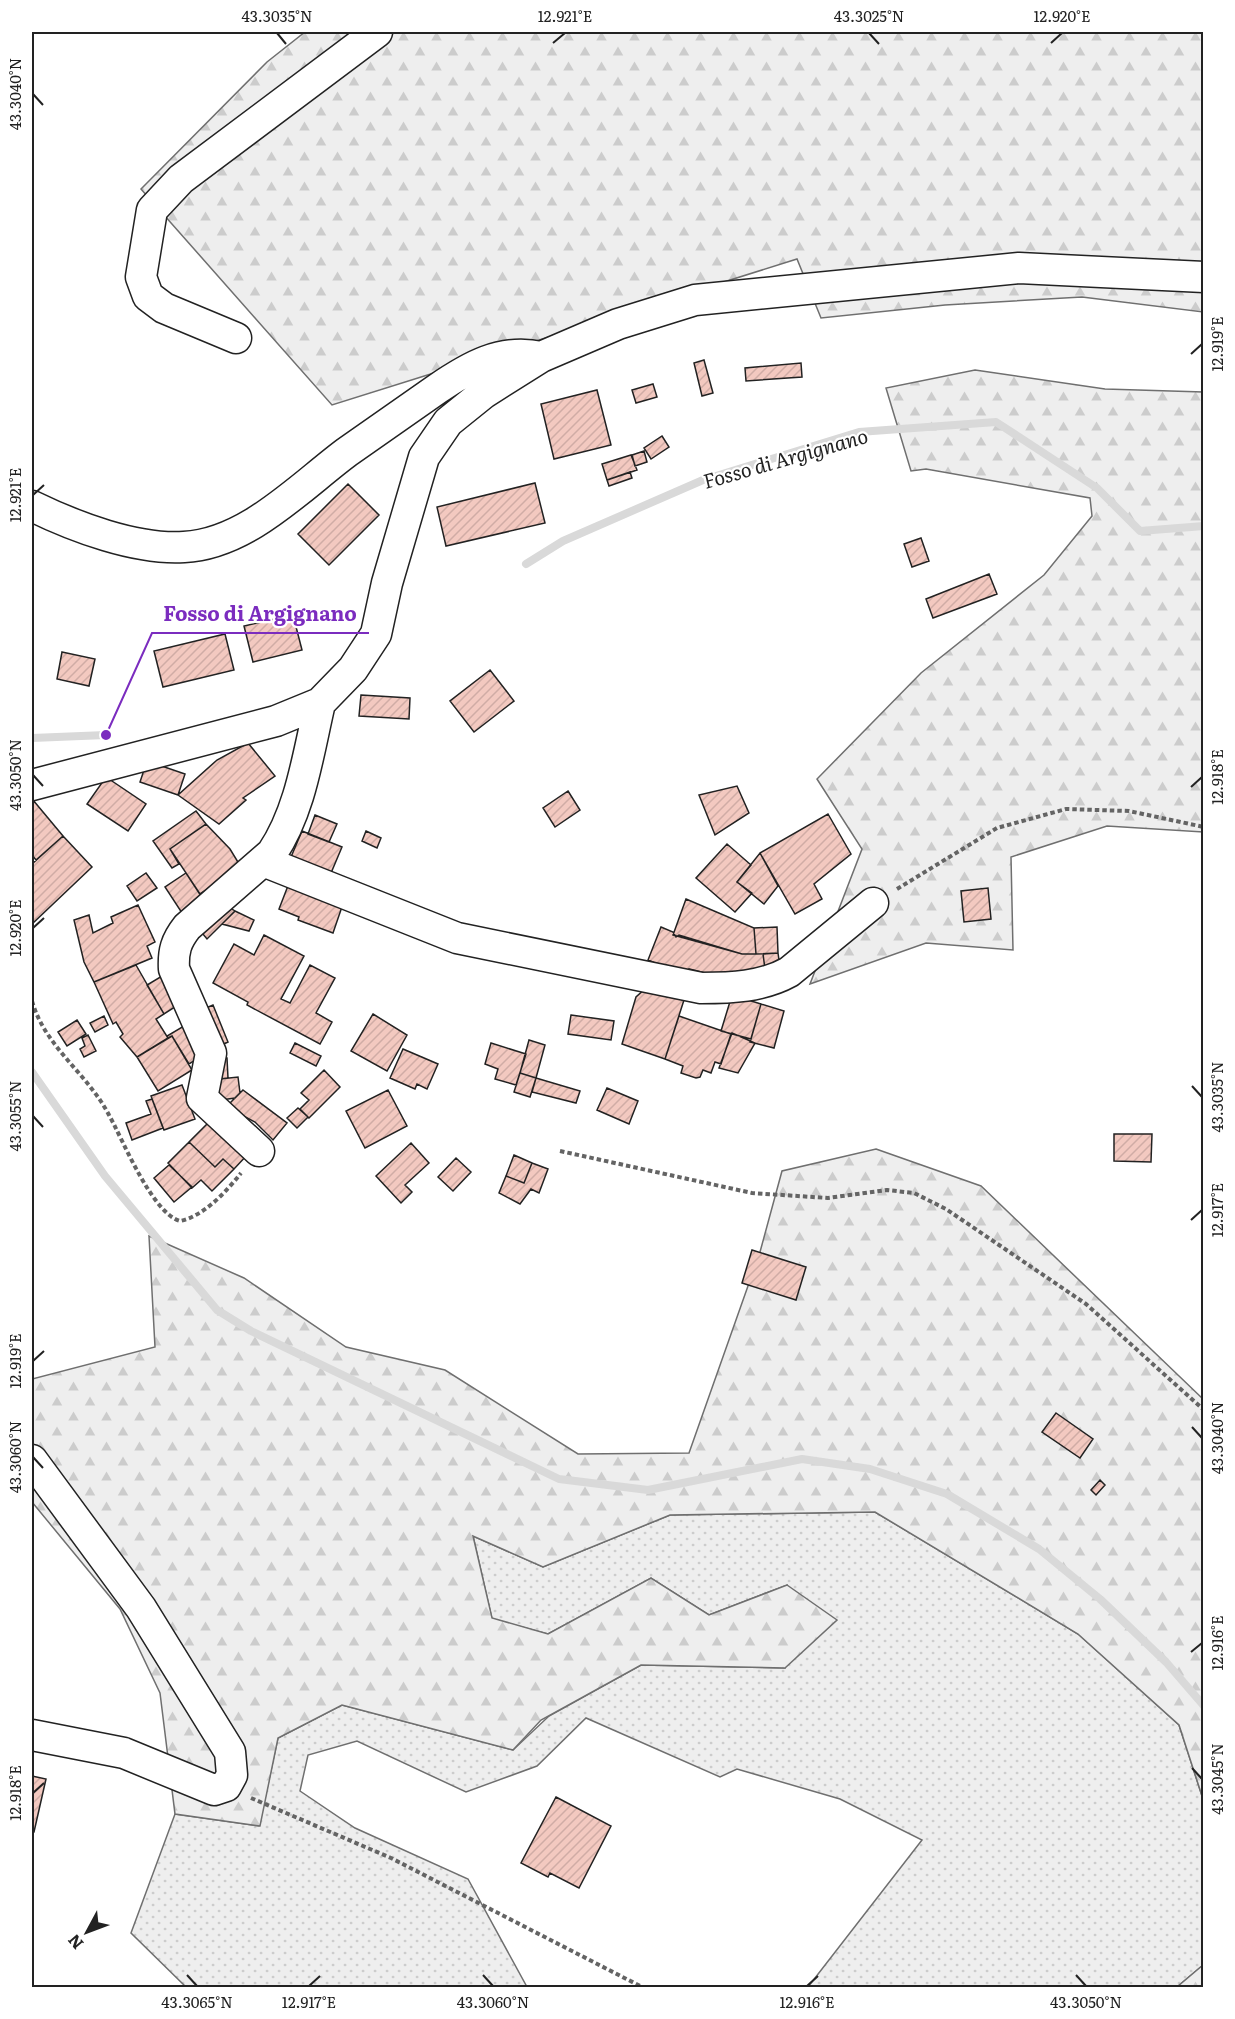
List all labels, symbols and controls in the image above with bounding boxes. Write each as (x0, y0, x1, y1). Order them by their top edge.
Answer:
text: 43.3035°N (241, 4, 313, 27)
text: 12.921°E (538, 4, 592, 27)
text: 43.3025°N (834, 4, 904, 27)
text: 12.920°E (1033, 4, 1091, 27)
text: 43.3040°N (3, 58, 26, 130)
text: 12.919°E (1205, 317, 1228, 372)
water label: Fosso di Argignano (699, 419, 871, 495)
text: 12.921°E (3, 468, 26, 522)
callout: Fosso di Argignano (152, 595, 369, 633)
text: Fosso di Argignano (163, 597, 357, 627)
text: 43.3050°N (3, 739, 26, 811)
text: 12.918°E (1205, 749, 1228, 805)
text: 12.920°E (3, 899, 26, 957)
text: 43.3035°N (1205, 1061, 1228, 1133)
text: 43.3055°N (3, 1081, 26, 1151)
text: 12.917°E (1205, 1183, 1228, 1237)
text: 12.919°E (3, 1334, 26, 1389)
text: 43.3040°N (1205, 1402, 1228, 1474)
text: 43.3060°N (3, 1421, 26, 1493)
text: 12.916°E (1205, 1615, 1228, 1671)
text: 43.3045°N (1205, 1743, 1228, 1815)
text: 12.918°E (3, 1765, 26, 1821)
north arrow (57, 1902, 117, 1962)
text: N (61, 1930, 88, 1955)
text: 43.3065°N (161, 1990, 233, 2013)
text: 12.917°E (282, 1990, 336, 2013)
text: 43.3060°N (457, 1990, 529, 2013)
text: 12.916°E (779, 1990, 835, 2013)
text: 43.3050°N (1050, 1990, 1122, 2013)

